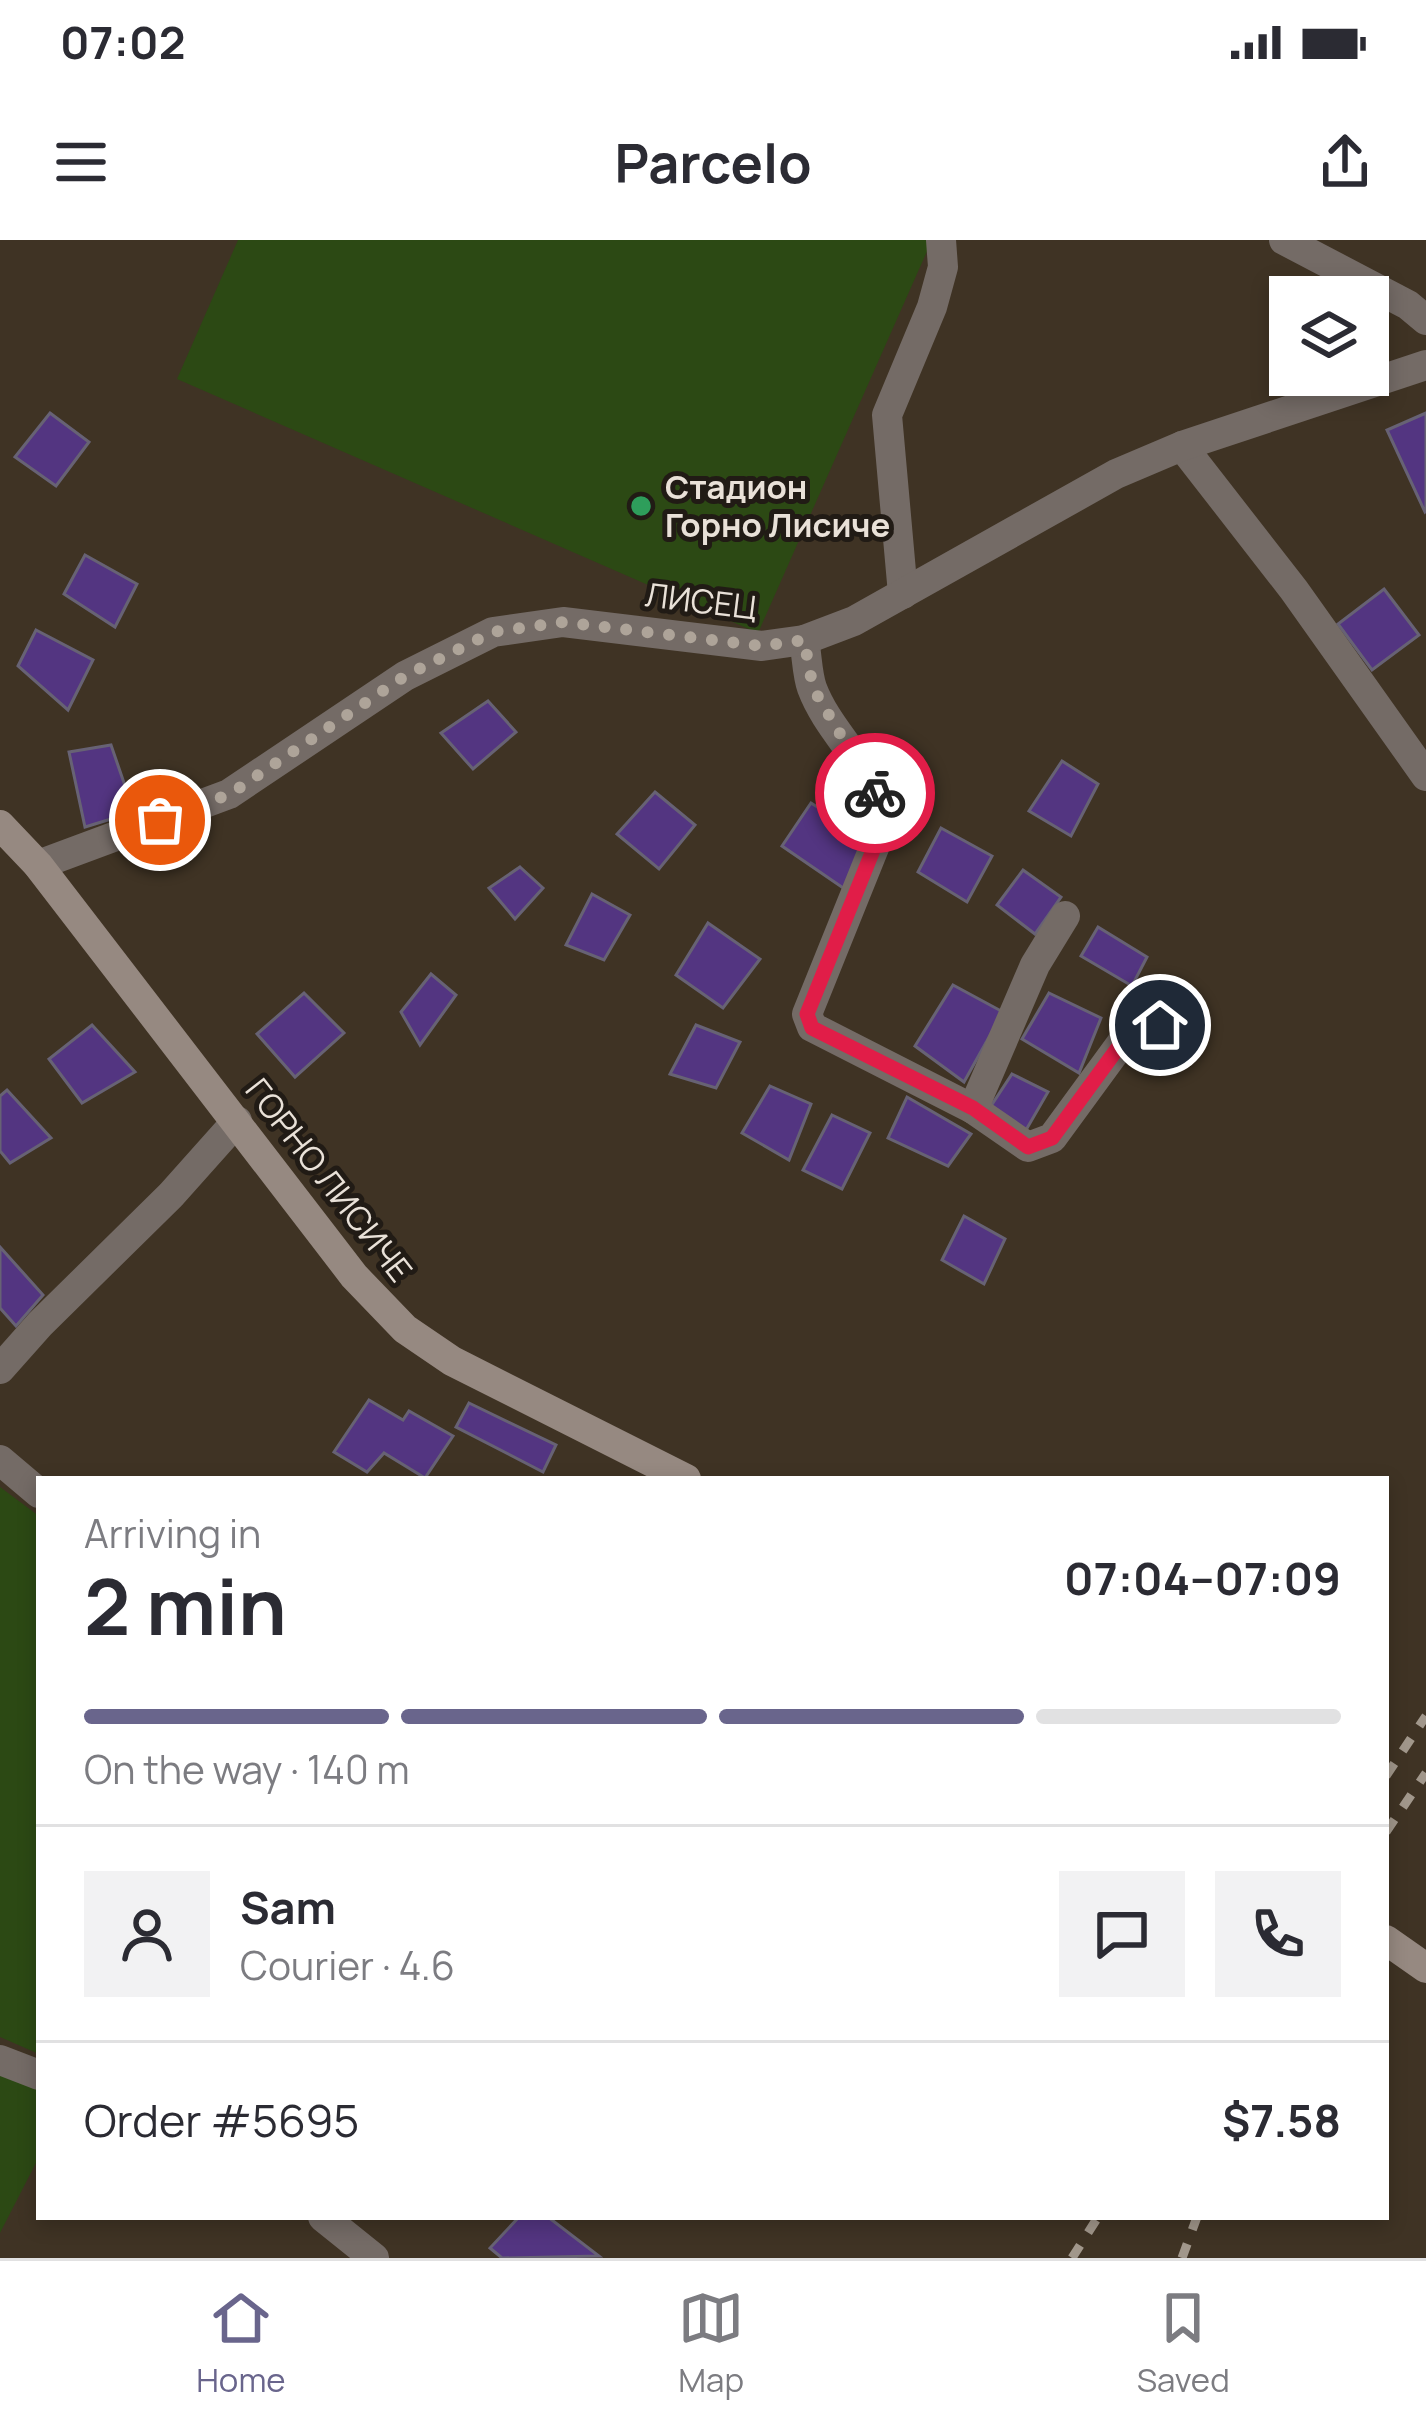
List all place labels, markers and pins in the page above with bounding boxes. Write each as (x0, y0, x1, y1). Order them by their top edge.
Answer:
place label: Стадион Горно Лисиче (665, 464, 890, 547)
marker: Стадион Горно Лисиче (628, 493, 654, 519)
pin (109, 769, 211, 871)
pin (1109, 974, 1211, 1076)

